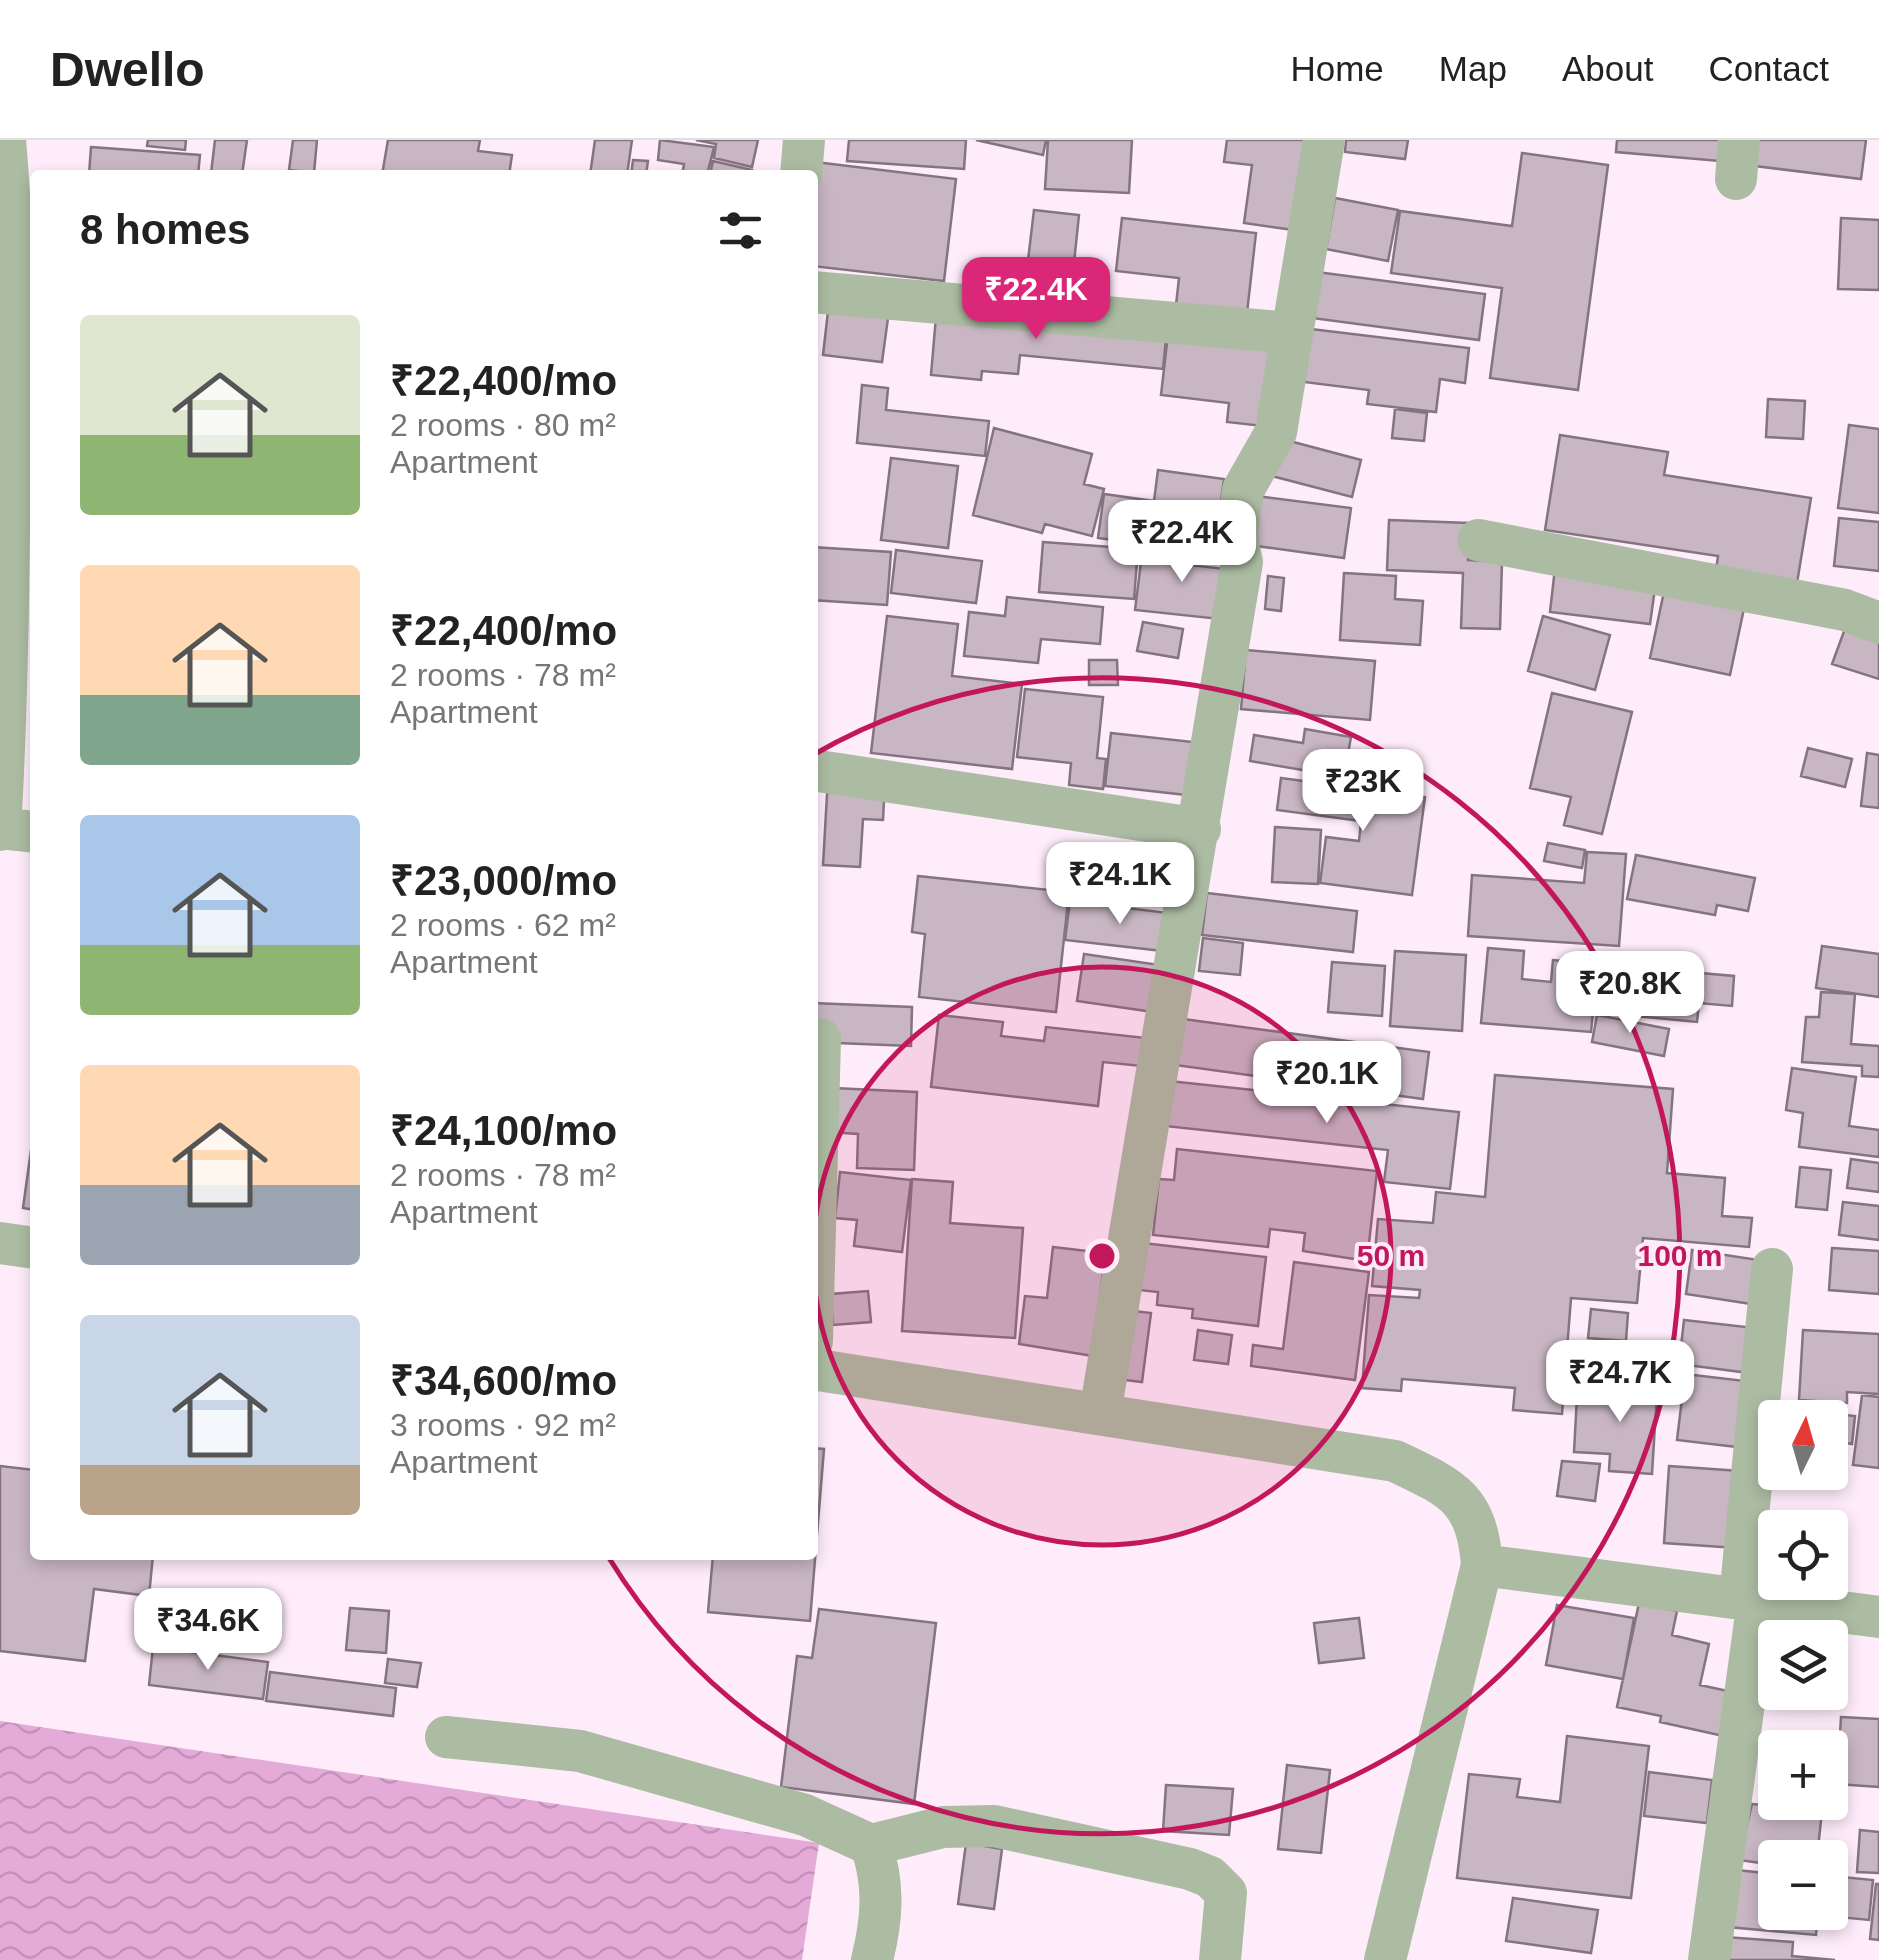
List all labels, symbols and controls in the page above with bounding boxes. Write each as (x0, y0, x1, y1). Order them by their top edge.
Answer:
text: Dwello (50, 43, 205, 96)
text: Home (1290, 49, 1384, 88)
text: Map (1439, 49, 1507, 88)
text: About (1562, 49, 1653, 88)
text: Contact (1708, 49, 1829, 88)
icon: filters (713, 203, 768, 258)
text: 8 homes (80, 206, 250, 253)
pin: ₹22.4K (955, 257, 1117, 342)
text: ₹22.4K (984, 271, 1088, 307)
icon: home (160, 355, 280, 475)
text: ₹22,400/mo (390, 357, 617, 404)
text: 2 rooms · 80 m² (390, 407, 616, 443)
text: Apartment (390, 444, 538, 480)
pin: ₹22.4K (1101, 500, 1263, 585)
text: ₹22.4K (1130, 514, 1234, 550)
icon: home (160, 605, 280, 725)
text: ₹22,400/mo (390, 607, 617, 654)
text: 2 rooms · 78 m² (390, 657, 616, 693)
text: Apartment (390, 694, 538, 730)
pin: ₹23K (1304, 749, 1422, 834)
text: ₹23K (1324, 763, 1402, 799)
pin: ₹24.1K (1039, 842, 1201, 927)
icon: home (160, 855, 280, 975)
text: ₹24.1K (1068, 856, 1172, 892)
text: ₹23,000/mo (390, 857, 617, 904)
text: 2 rooms · 62 m² (390, 907, 616, 943)
text: Apartment (390, 944, 538, 980)
pin: ₹20.8K (1549, 951, 1711, 1036)
text: ₹20.8K (1578, 965, 1682, 1001)
pin: ₹20.1K (1246, 1041, 1408, 1126)
text: ₹20.1K (1275, 1055, 1379, 1091)
icon: home (160, 1105, 280, 1225)
text: ₹24,100/mo (390, 1107, 617, 1154)
text: 2 rooms · 78 m² (390, 1157, 616, 1193)
text: Apartment (390, 1194, 538, 1230)
centre of rings (1084, 1238, 1120, 1274)
text: 50 m (1357, 1239, 1425, 1272)
text: 100 m (1637, 1239, 1723, 1272)
pin: ₹24.7K (1539, 1340, 1701, 1425)
text: ₹24.7K (1568, 1354, 1672, 1390)
icon: home (160, 1355, 280, 1475)
text: ₹34,600/mo (390, 1357, 617, 1404)
north arrow (1758, 1400, 1848, 1490)
map controls (1758, 1400, 1848, 1930)
text: 3 rooms · 92 m² (390, 1407, 616, 1443)
text: Apartment (390, 1444, 538, 1480)
button: locate (1758, 1510, 1848, 1600)
pin: ₹34.6K (127, 1588, 289, 1673)
text: ₹34.6K (156, 1602, 260, 1638)
button: layers (1758, 1620, 1848, 1710)
button: + (1758, 1730, 1848, 1820)
button: − (1758, 1840, 1848, 1930)

